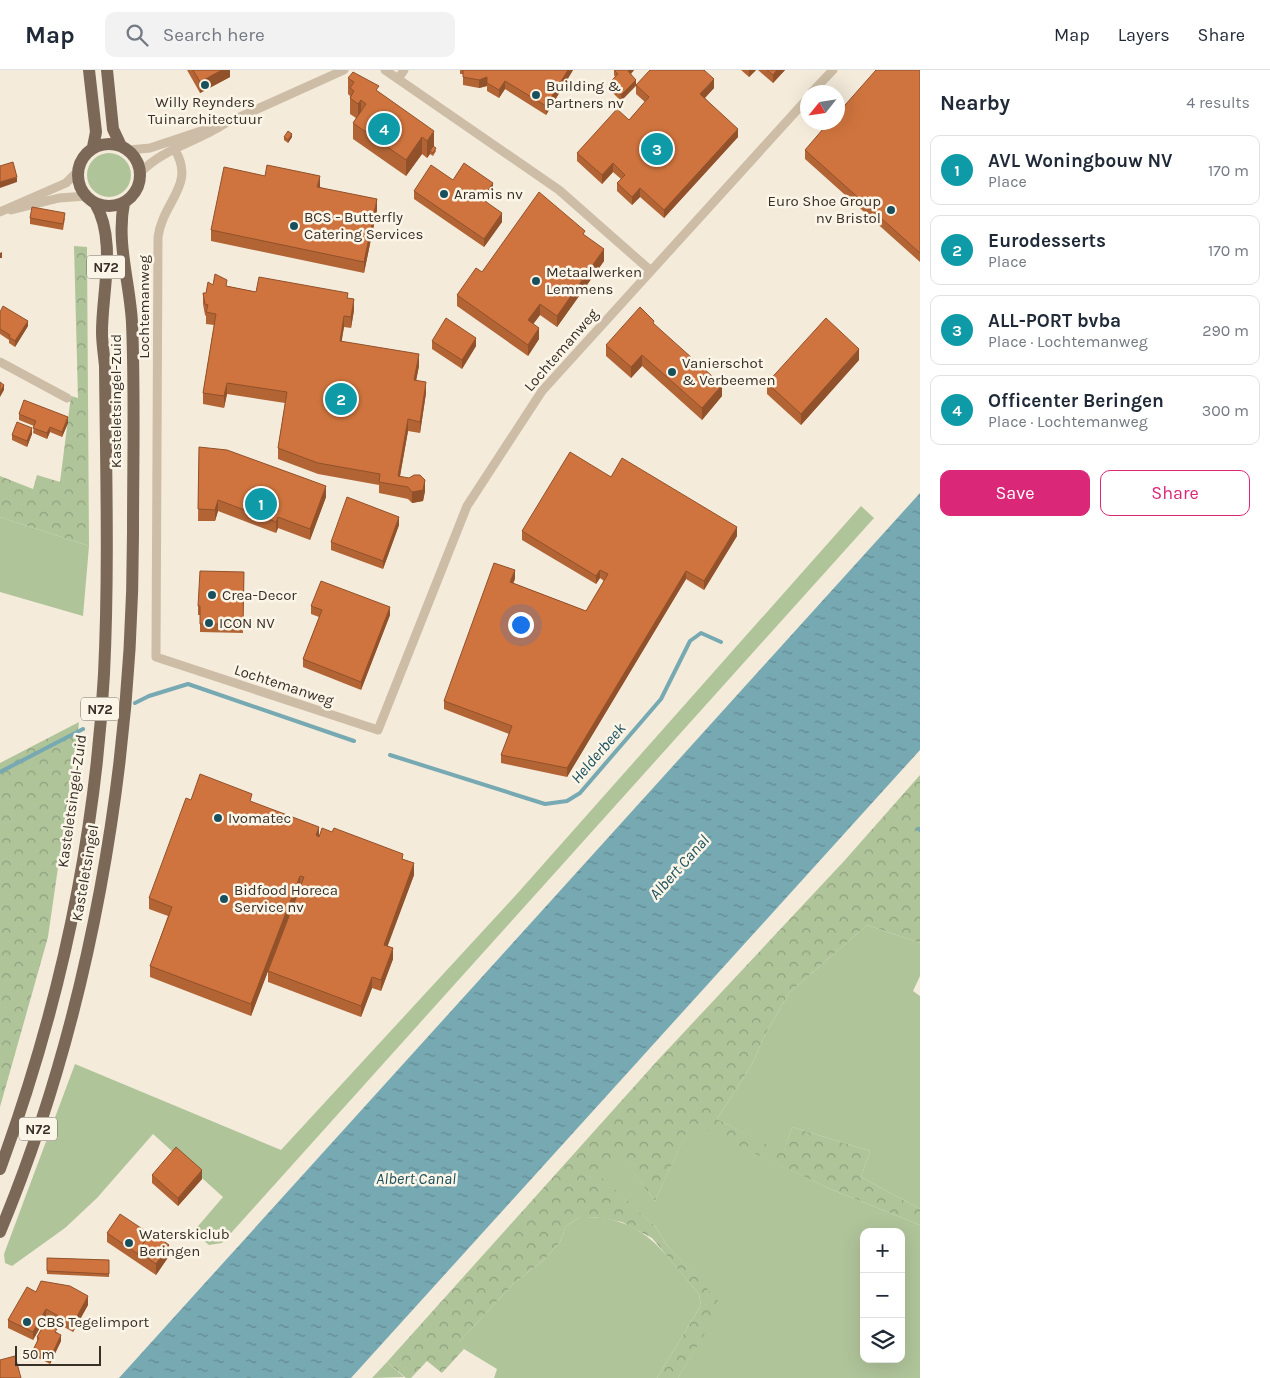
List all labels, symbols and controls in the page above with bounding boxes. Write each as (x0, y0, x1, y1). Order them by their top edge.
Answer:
search box (105, 12, 455, 57)
text: Map (25, 21, 75, 49)
icon: search (123, 21, 151, 49)
text: Search here (163, 24, 265, 46)
text: Map (1054, 24, 1090, 46)
text: Layers (1118, 24, 1170, 46)
text: Share (1198, 24, 1245, 46)
place label: Building & Partners nv (546, 77, 624, 112)
marker: Willy Reynders Tuinarchitectuur (199, 79, 211, 91)
north arrow (800, 85, 845, 130)
marker: Building & Partners nv (530, 89, 542, 101)
text: Nearby (940, 91, 1010, 115)
place label: Willy Reynders Tuinarchitectuur (148, 93, 263, 128)
text: 4 results (1186, 93, 1250, 112)
pin: 4 (368, 110, 400, 148)
pin: 3 (641, 130, 673, 168)
text: AVL Woningbouw NV (988, 150, 1172, 172)
text: 1 (954, 161, 960, 180)
text: 170 m (1208, 161, 1249, 180)
text: Place (988, 172, 1027, 191)
place label: Aramis nv (454, 185, 523, 203)
marker: Aramis nv (438, 188, 450, 200)
place label: Euro Shoe Group nv Bristol (768, 192, 881, 227)
marker: Euro Shoe Group nv Bristol (885, 204, 897, 216)
place label: BCS - Butterfly Catering Services (304, 208, 423, 243)
marker: BCS - Butterfly Catering Services (288, 220, 300, 232)
text: Eurodesserts (988, 230, 1106, 252)
text: 2 (952, 241, 962, 260)
text: 170 m (1208, 241, 1249, 260)
text: Place (988, 252, 1027, 271)
street label: Lochtemanweg (135, 255, 153, 359)
road number: N72 (87, 256, 125, 278)
place label: Metaalwerken Lemmens (546, 263, 642, 298)
marker: Metaalwerken Lemmens (530, 275, 542, 287)
street label: Lochtemanweg (520, 305, 602, 395)
text: ALL-PORT bvba (988, 310, 1121, 332)
text: 3 (952, 321, 962, 340)
text: 290 m (1202, 321, 1249, 340)
text: Place · Lochtemanweg (988, 332, 1148, 351)
street label: Kasteletsingel-Zuid (107, 334, 125, 468)
place label: Vanierschot & Verbeemen (682, 354, 775, 389)
marker: Vanierschot & Verbeemen (666, 366, 678, 378)
pin: 2 (325, 380, 357, 418)
text: Officenter Beringen (988, 390, 1164, 412)
text: 4 (952, 401, 962, 420)
text: 300 m (1202, 401, 1249, 420)
text: Place · Lochtemanweg (988, 412, 1148, 431)
button: Save (940, 470, 1090, 516)
button: Share (1100, 470, 1250, 516)
pin: 1 (245, 485, 277, 523)
place label: Crea-Decor (222, 586, 297, 604)
marker: Crea-Decor (206, 589, 218, 601)
your location (508, 612, 534, 638)
place label: ICON NV (219, 614, 275, 632)
marker: ICON NV (203, 617, 215, 629)
street label: Lochtemanweg (232, 660, 337, 710)
road number: N72 (81, 698, 119, 720)
water label: Helderbeek (567, 718, 630, 787)
street label: Kasteletsingel-Zuid (54, 733, 90, 869)
place label: Ivomatec (228, 809, 291, 827)
marker: Ivomatec (212, 812, 224, 824)
street label: Kasteletsingel (68, 823, 102, 923)
water label: Albert Canal (645, 831, 713, 903)
place label: Bidfood Horeca Service nv (234, 881, 338, 916)
marker: Bidfood Horeca Service nv (218, 893, 230, 905)
road number: N72 (19, 1118, 57, 1140)
water label: Albert Canal (376, 1169, 456, 1188)
place label: Waterskiclub Beringen (139, 1225, 230, 1260)
map controls (860, 1228, 905, 1363)
button: + (860, 1228, 905, 1273)
marker: Waterskiclub Beringen (123, 1237, 135, 1249)
button: − (860, 1273, 905, 1318)
place label: CBS Tegelimport (37, 1313, 149, 1331)
marker: CBS Tegelimport (21, 1316, 33, 1328)
button: layers (860, 1318, 905, 1363)
scale bar (15, 1343, 101, 1366)
text: 50 m (22, 1346, 55, 1363)

